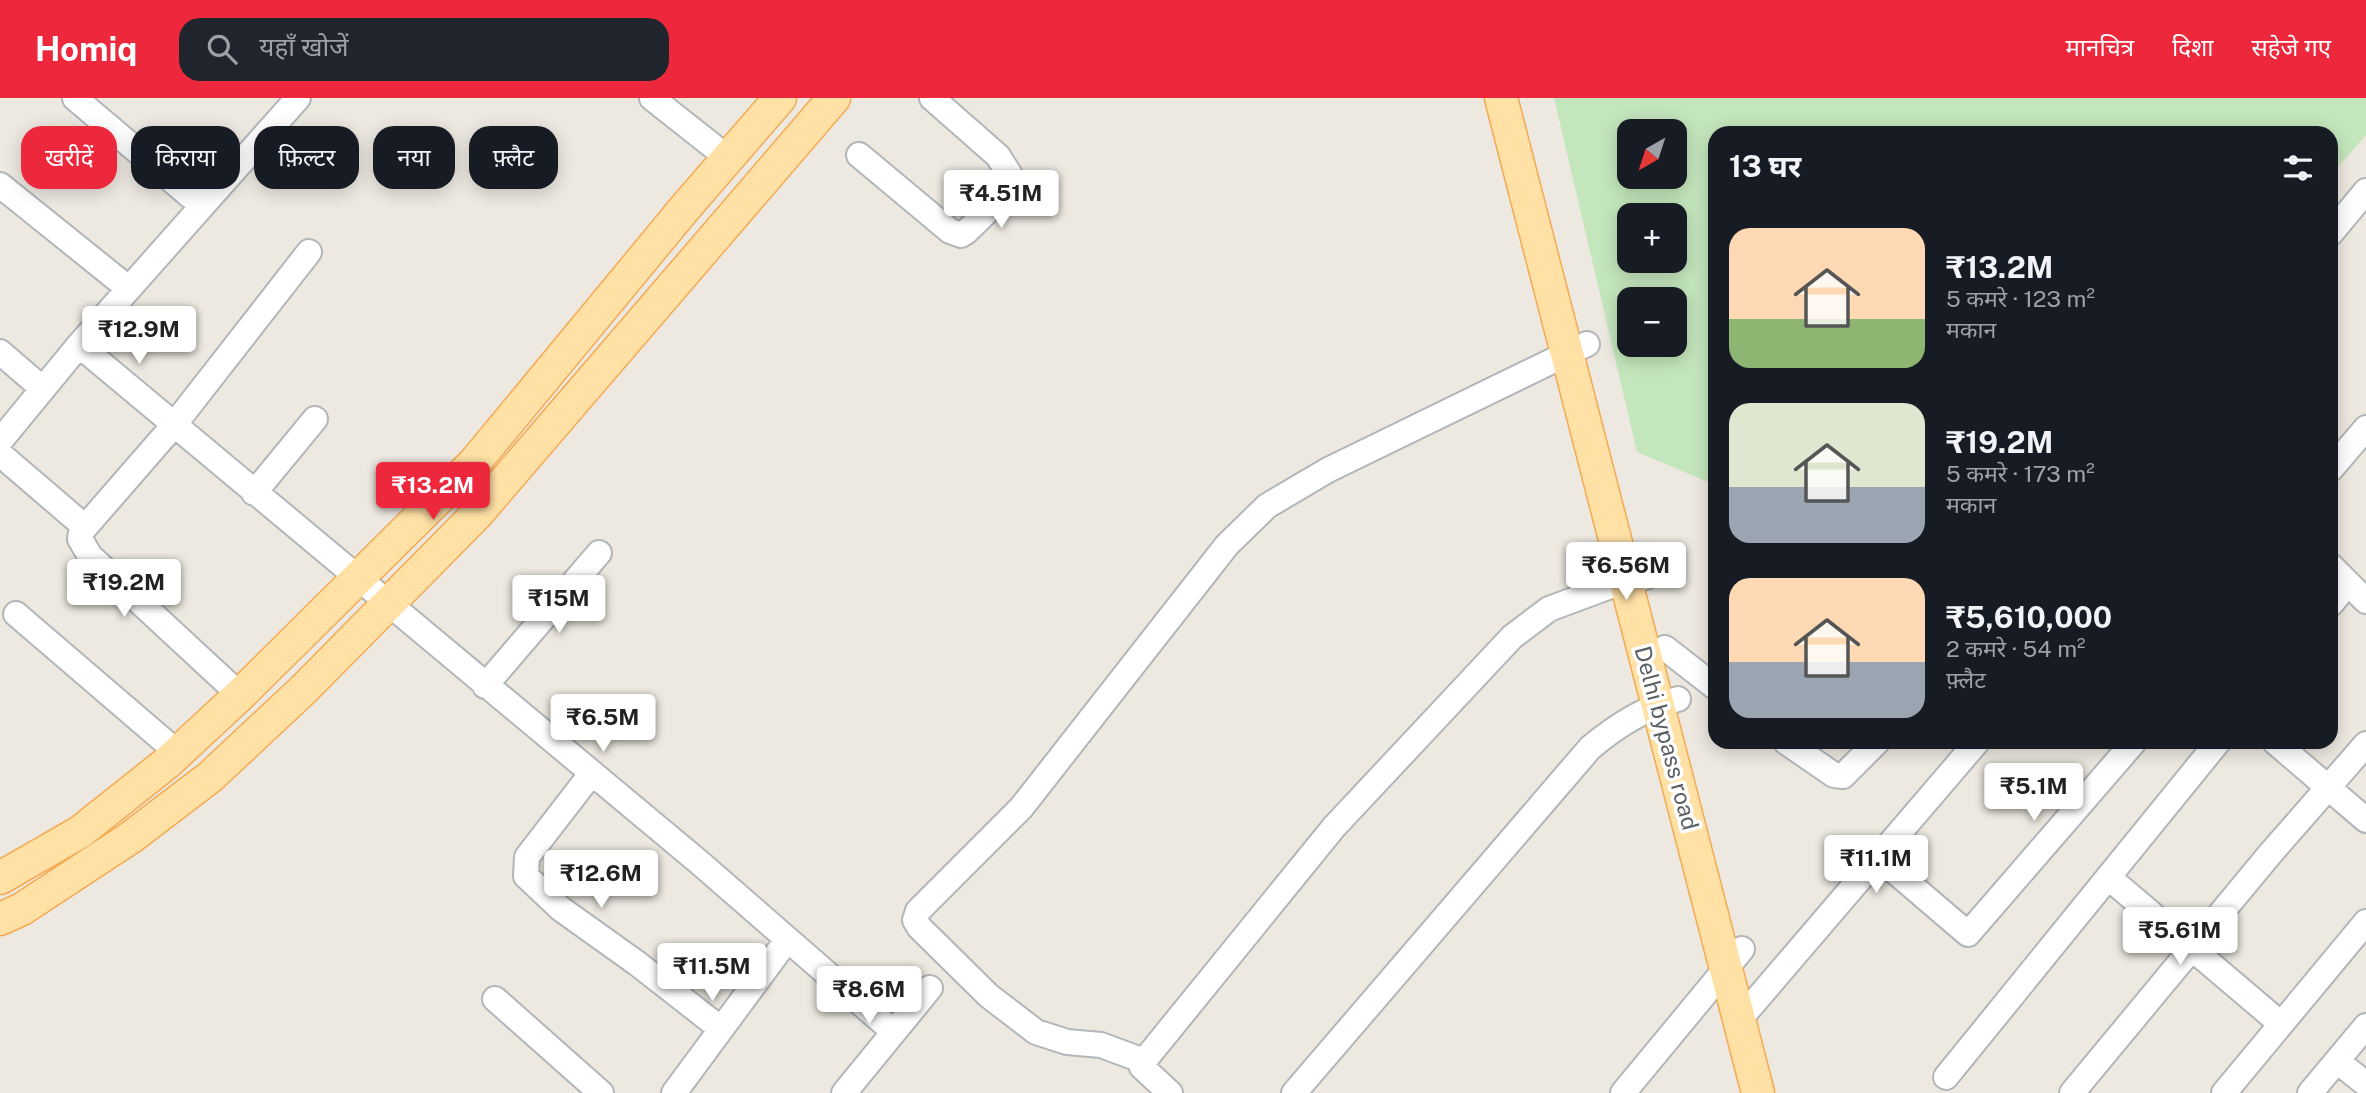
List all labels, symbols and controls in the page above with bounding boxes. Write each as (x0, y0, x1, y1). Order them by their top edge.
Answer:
search box (179, 18, 669, 81)
text: Homiq (35, 30, 137, 68)
icon: search (203, 30, 241, 68)
text: यहाँ खोजें (259, 31, 349, 62)
text: मानचित्र (2066, 33, 2134, 61)
text: दिशा (2172, 33, 2214, 61)
text: सहेजे गए (2252, 33, 2331, 61)
north arrow (1617, 119, 1687, 189)
map controls (1617, 119, 1687, 357)
chip: खरीदें (21, 126, 117, 189)
chip: किराया (131, 126, 240, 189)
chip: फ़िल्टर (254, 126, 359, 189)
chip: नया (373, 126, 455, 189)
chip: फ़्लैट (469, 126, 558, 189)
text: 13 घर (1729, 148, 1801, 184)
icon: filters (2279, 149, 2317, 187)
pin: ₹4.51M (944, 170, 1058, 230)
text: ₹4.51M (960, 179, 1042, 206)
button: + (1617, 203, 1687, 273)
text: ₹13.2M (1946, 249, 2053, 285)
icon: home (1785, 256, 1869, 340)
text: 5 कमरे · 123 m² (1946, 285, 2095, 312)
button: − (1617, 287, 1687, 357)
pin: ₹12.9M (82, 306, 196, 366)
text: ₹12.9M (98, 315, 180, 342)
text: मकान (1946, 316, 1996, 343)
text: ₹19.2M (1946, 424, 2053, 460)
icon: home (1785, 431, 1869, 515)
text: 5 कमरे · 173 m² (1946, 460, 2095, 487)
pin: ₹13.2M (376, 462, 490, 522)
text: ₹13.2M (392, 471, 474, 498)
text: मकान (1946, 491, 1996, 518)
pin: ₹6.56M (1569, 542, 1683, 602)
text: ₹6.56M (1582, 551, 1670, 578)
pin: ₹19.2M (67, 560, 181, 619)
text: ₹19.2M (83, 568, 165, 595)
pin: ₹15M (518, 575, 600, 635)
text: ₹15M (528, 584, 590, 611)
text: ₹5,610,000 (1946, 599, 2112, 635)
icon: home (1785, 606, 1869, 690)
text: 2 कमरे · 54 m² (1946, 635, 2086, 662)
street label: Delhi bypass road (1629, 643, 1705, 833)
text: फ़्लैट (1946, 666, 1986, 693)
pin: ₹6.5M (554, 694, 652, 754)
text: ₹6.5M (567, 703, 639, 730)
pin: ₹5.1M (1985, 764, 2083, 823)
text: ₹5.1M (2000, 772, 2068, 799)
pin: ₹11.1M (1819, 836, 1933, 895)
text: ₹11.1M (1840, 844, 1912, 871)
pin: ₹12.6M (544, 850, 658, 910)
text: ₹12.6M (560, 859, 642, 886)
pin: ₹5.61M (2123, 908, 2237, 967)
text: ₹5.61M (2139, 916, 2221, 943)
pin: ₹11.5M (655, 944, 769, 1003)
text: ₹11.5M (673, 952, 751, 979)
pin: ₹8.6M (820, 967, 918, 1026)
text: ₹8.6M (833, 975, 905, 1002)

